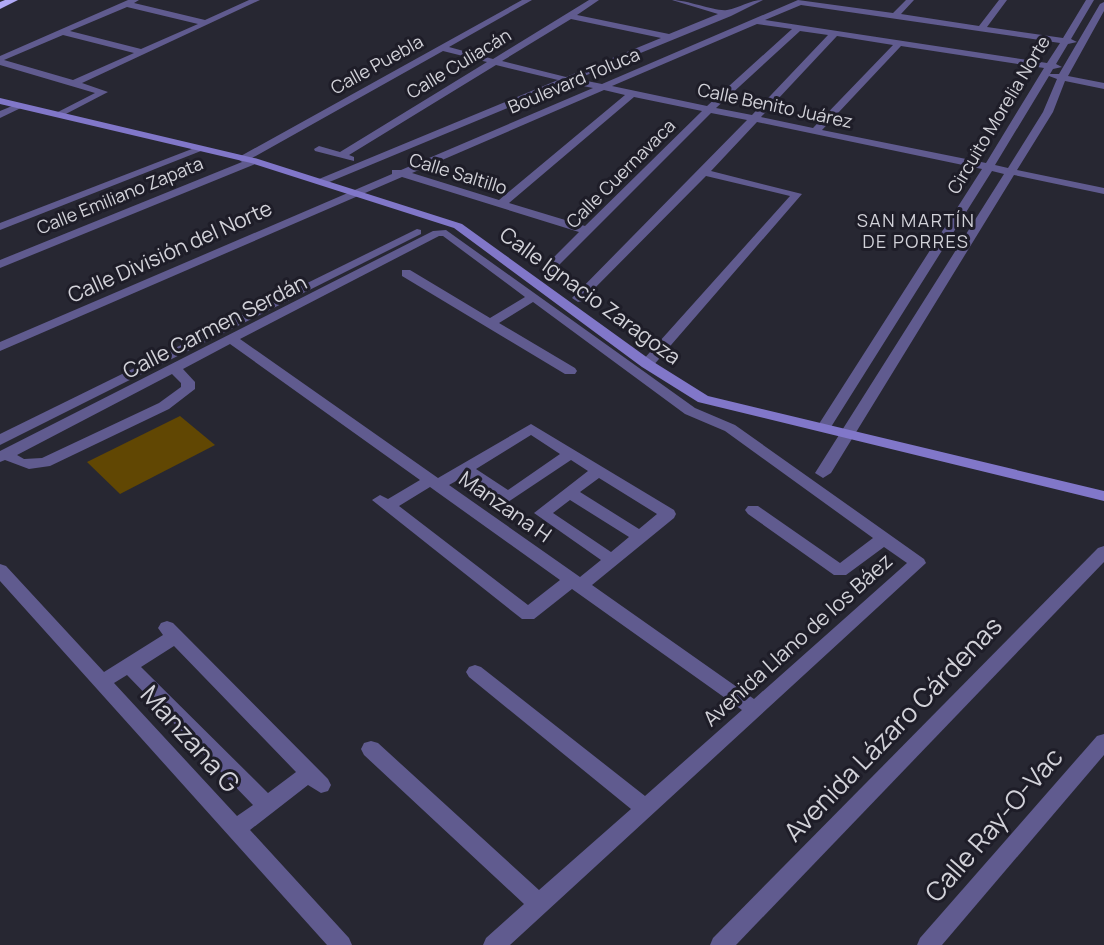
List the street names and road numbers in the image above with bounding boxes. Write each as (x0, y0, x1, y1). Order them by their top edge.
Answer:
street label: Calle Culiacán (402, 22, 515, 104)
street label: Calle Puebla (326, 29, 427, 99)
street label: Circuito Morelia Norte (941, 31, 1055, 198)
street label: Boulevard Toluca (504, 42, 643, 119)
street label: Calle Benito Juárez (695, 77, 855, 133)
street label: Calle Cuernavaca (561, 114, 680, 233)
street label: Calle Saltillo (406, 147, 510, 199)
street label: Calle Emiliano Zapata (33, 151, 206, 239)
street label: Calle División del Norte (63, 193, 276, 309)
street label: Calle Ignacio Zaragoza (494, 220, 687, 370)
street label: Calle Carmen Serdán (118, 268, 311, 385)
street label: Manzana H (454, 464, 557, 548)
street label: Avenida Llano de los Báez (697, 547, 898, 732)
street label: Avenida Lázaro Cárdenas (775, 608, 1010, 849)
street label: Manzana G (133, 677, 248, 800)
street label: Calle Ray-O-Vac (916, 740, 1070, 909)

